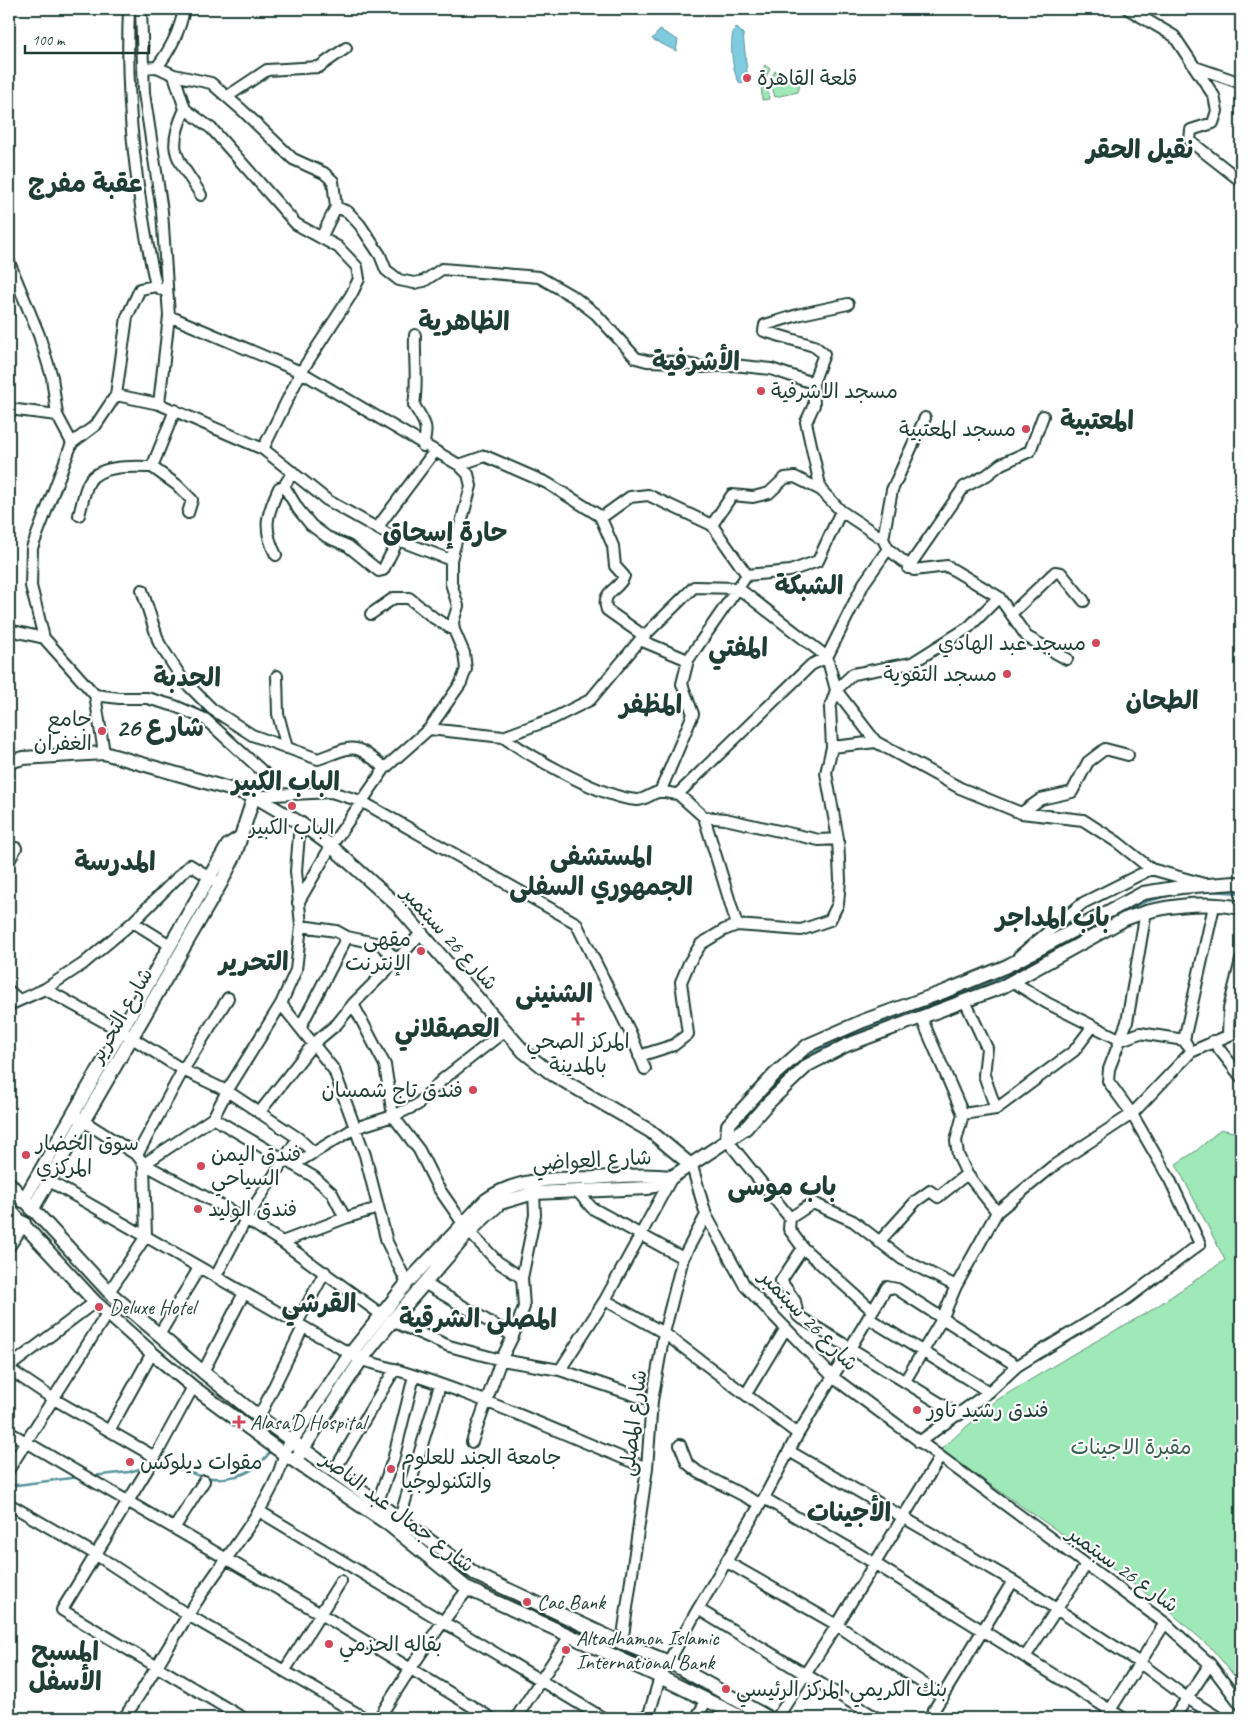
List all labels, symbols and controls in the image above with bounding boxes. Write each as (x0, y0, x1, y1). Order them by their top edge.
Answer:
scale bar (25, 22, 149, 54)
text: 100 m (32, 31, 66, 50)
place label: قلعة القاهرة (757, 65, 857, 91)
marker: قلعة القاهرة (741, 72, 753, 84)
district label: نقيل الحقر (1085, 133, 1193, 166)
district label: عقبة مفرج (28, 167, 142, 200)
district label: الظاهرية (418, 305, 510, 338)
district label: الأشرفية (652, 343, 740, 378)
place label: مسجد الاشرفية (771, 378, 898, 404)
marker: مسجد الاشرفية (755, 385, 767, 397)
district label: المعتبية (1060, 404, 1134, 437)
place label: مسجد المعتبية (899, 416, 1016, 442)
marker: مسجد المعتبية (1020, 423, 1032, 435)
district label: حارة إسحاق (382, 516, 508, 550)
district label: الشبكة (775, 569, 843, 602)
place label: مسجد عبد الهادي (938, 630, 1086, 658)
district label: المفتي (708, 631, 768, 671)
marker: مسجد عبد الهادي (1090, 637, 1102, 649)
district label: الحدبة (153, 661, 221, 694)
place label: مسجد التقوية (883, 661, 997, 687)
marker: مسجد التقوية (1001, 668, 1013, 680)
district label: الطحان (1125, 684, 1199, 717)
district label: المظفر (617, 688, 682, 721)
place label: جامع الغفران (34, 706, 92, 756)
district label: شارع 26 (116, 711, 204, 745)
marker: جامع الغفران (96, 725, 108, 737)
district label: الباب الكبير (229, 765, 340, 798)
marker: الباب الكبير (286, 800, 298, 812)
place label: الباب الكبير (247, 814, 335, 840)
district label: المستشفى الجمهوري السفلى (509, 840, 693, 905)
district label: المدرسة (74, 845, 156, 878)
street label: شارع 26 سبتمبر (394, 879, 504, 997)
district label: باب المداجر (993, 901, 1110, 934)
place label: مقهى الإنترنت (345, 926, 411, 976)
district label: التحرير (216, 945, 289, 978)
marker: مقهى الإنترنت (415, 945, 427, 957)
street label: شارع التحرير (82, 963, 160, 1070)
district label: الشنينى (515, 977, 593, 1010)
district label: العصقلاني (394, 1012, 500, 1052)
marker: المركز الصحي بالمدينة (571, 1012, 585, 1026)
place label: المركز الصحي بالمدينة (526, 1028, 630, 1078)
place label: فندق تاج شمسان (321, 1077, 463, 1104)
marker: فندق تاج شمسان (467, 1084, 479, 1096)
place label: سوق الخضار المركزي (34, 1130, 139, 1182)
place label: فندق اليمن السياحي (211, 1141, 301, 1197)
street label: شارع العواضي (532, 1144, 653, 1182)
marker: سوق الخضار المركزي (20, 1149, 32, 1161)
marker: فندق اليمن السياحي (195, 1160, 207, 1172)
district label: باب موسى (727, 1170, 837, 1203)
place label: فندق الوليد (208, 1196, 297, 1223)
marker: فندق الوليد (192, 1203, 204, 1215)
street label: شارع 26 سبتمبر (751, 1262, 864, 1378)
district label: القرشي (282, 1287, 356, 1327)
place label: Deluxe Hotel (109, 1294, 199, 1320)
marker: Deluxe Hotel (93, 1301, 105, 1313)
district label: المصلى الشرقية (399, 1302, 557, 1335)
street label: شارع المصلى (614, 1368, 654, 1478)
place label: فندق رشيد تاور (925, 1397, 1049, 1423)
marker: فندق رشيد تاور (911, 1404, 923, 1416)
place label: Alasa'D Hospital (250, 1409, 369, 1435)
marker: Alasa'D Hospital (232, 1415, 246, 1429)
park label: مقبرة الاجينات (1070, 1434, 1192, 1460)
place label: جامعة الجند للعلوم والتكنولوجيا (401, 1444, 562, 1495)
street label: شارع جمال عبد الناصر (313, 1445, 480, 1580)
place label: مقوات ديلوكس (140, 1449, 262, 1475)
marker: مقوات ديلوكس (124, 1456, 136, 1468)
marker: جامعة الجند للعلوم والتكنولوجيا (385, 1463, 397, 1475)
district label: الأجينات (807, 1494, 891, 1529)
street label: شارع 26 سبتمبر (1059, 1519, 1184, 1620)
place label: Cac Bank (537, 1589, 606, 1615)
marker: Cac Bank (521, 1596, 533, 1608)
place label: Altadhamon Islamic International Bank (576, 1625, 720, 1675)
place label: بقاله الحزمي (339, 1631, 442, 1663)
district label: المسبح الأسفل (28, 1635, 102, 1698)
marker: بقاله الحزمي (323, 1638, 335, 1650)
marker: Altadhamon Islamic International Bank (560, 1644, 572, 1656)
place label: بنك الكريمي المركز الرئيسي (736, 1676, 947, 1708)
marker: بنك الكريمي المركز الرئيسي (720, 1683, 732, 1695)

